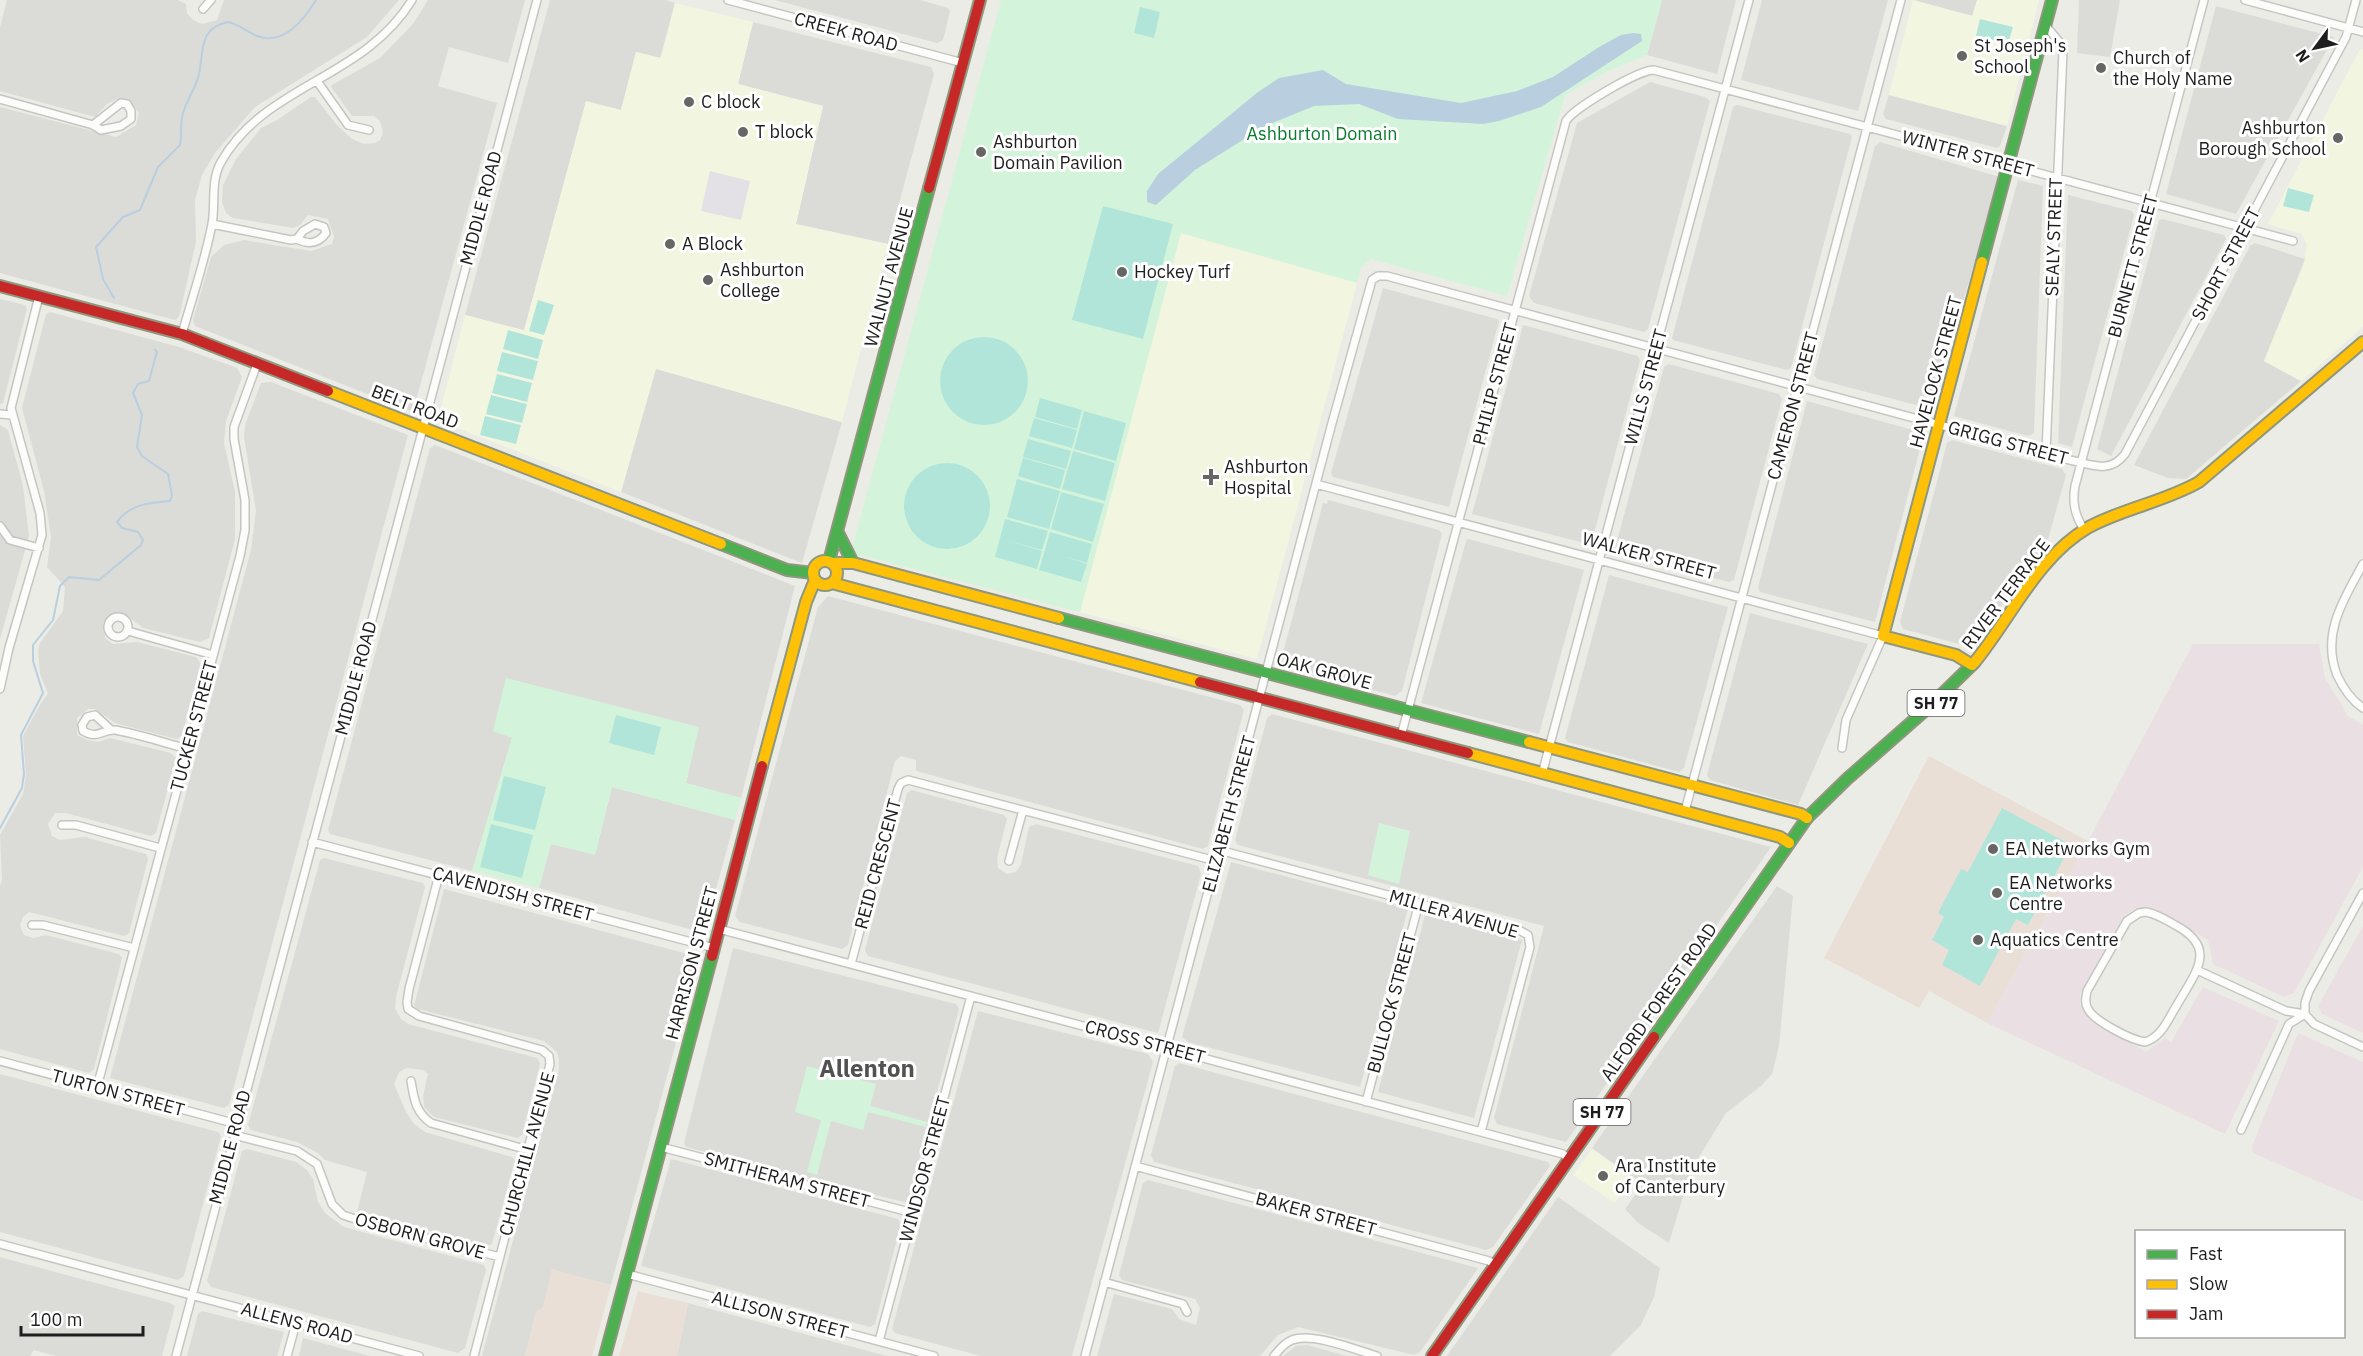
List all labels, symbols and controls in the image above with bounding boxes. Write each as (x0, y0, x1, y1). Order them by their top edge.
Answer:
street label: CREEK ROAD (792, 7, 901, 56)
north arrow (2285, 18, 2345, 78)
place label: St Joseph's School (1974, 34, 2066, 78)
place label: Church of the Holy Name (2113, 46, 2232, 90)
text: N (2291, 46, 2314, 66)
marker: St Joseph's School (1955, 49, 1969, 63)
marker: Church of the Holy Name (2094, 61, 2108, 75)
place label: C block (701, 90, 761, 113)
marker: C block (682, 95, 696, 109)
place label: Ashburton Borough School (2199, 116, 2326, 160)
place label: T block (755, 120, 814, 143)
park label: Ashburton Domain (1247, 122, 1397, 145)
marker: T block (736, 125, 750, 139)
street label: WINTER STREET (1900, 125, 2037, 182)
place label: Ashburton Domain Pavilion (993, 130, 1123, 174)
marker: Ashburton Borough School (2331, 131, 2345, 145)
marker: Ashburton Domain Pavilion (974, 145, 988, 159)
street label: MIDDLE ROAD (454, 148, 507, 267)
street label: SEALY STREET (2040, 177, 2067, 297)
street label: BURNETT STREET (2102, 192, 2163, 340)
street label: SHORT STREET (2186, 203, 2265, 324)
street label: WALNUT AVENUE (859, 204, 918, 349)
place label: A Block (682, 232, 744, 255)
marker: A Block (663, 237, 677, 251)
place label: Ashburton College (720, 258, 804, 302)
place label: Hockey Turf (1134, 260, 1230, 283)
marker: Hockey Turf (1115, 265, 1129, 279)
marker: Ashburton College (701, 273, 715, 287)
street label: HAVELOCK STREET (1904, 293, 1967, 450)
street label: PHILIP STREET (1467, 320, 1522, 447)
street label: WILLS STREET (1619, 326, 1672, 447)
street label: CAMERON STREET (1762, 329, 1823, 482)
street label: BELT ROAD (368, 379, 462, 434)
street label: GRIGG STREET (1945, 415, 2071, 470)
place label: Ashburton Hospital (1224, 455, 1308, 499)
marker: Ashburton Hospital (1202, 468, 1220, 486)
street label: WALKER STREET (1580, 527, 1719, 584)
street label: RIVER TERRACE (1956, 534, 2055, 654)
street label: MIDDLE ROAD (329, 618, 382, 737)
street label: OAK GROVE (1274, 647, 1374, 694)
street label: TUCKER STREET (165, 658, 222, 794)
road number: SH 77 (1908, 690, 1964, 716)
street label: ELIZABETH STREET (1197, 733, 1261, 895)
street label: REID CRESCENT (849, 796, 906, 932)
place label: EA Networks Gym (2005, 837, 2150, 860)
marker: EA Networks Gym (1986, 842, 2000, 856)
street label: CAVENDISH STREET (430, 861, 596, 926)
place label: EA Networks Centre (2009, 871, 2113, 915)
street label: HARRISON STREET (660, 884, 723, 1042)
street label: MILLER AVENUE (1387, 884, 1522, 943)
marker: EA Networks Centre (1990, 886, 2004, 900)
street label: ALFORD FOREST ROAD (1595, 918, 1722, 1085)
place label: Aquatics Centre (1990, 928, 2119, 951)
street label: BULLOCK STREET (1362, 930, 1421, 1076)
marker: Aquatics Centre (1971, 933, 1985, 947)
street label: CROSS STREET (1082, 1014, 1208, 1069)
district label: Allenton (819, 1052, 915, 1084)
street label: TURTON STREET (49, 1064, 187, 1121)
street label: CHURCHILL AVENUE (494, 1070, 559, 1238)
street label: MIDDLE ROAD (203, 1087, 256, 1206)
street label: WINDSOR STREET (894, 1093, 955, 1244)
road number: SH 77 (1574, 1099, 1630, 1125)
street label: SMITHERAM STREET (702, 1146, 873, 1213)
place label: Ara Institute of Canterbury (1615, 1154, 1725, 1198)
marker: Ara Institute of Canterbury (1596, 1169, 1610, 1183)
street label: BAKER STREET (1253, 1186, 1379, 1241)
street label: OSBORN GROVE (352, 1207, 488, 1264)
legend (2135, 1230, 2345, 1338)
text: Fast (2189, 1242, 2223, 1265)
text: Slow (2189, 1272, 2228, 1295)
street label: ALLISON STREET (709, 1285, 851, 1344)
street label: ALLENS ROAD (239, 1297, 356, 1348)
scale bar (21, 1299, 142, 1337)
text: Jam (2189, 1302, 2224, 1325)
text: 100 m (30, 1308, 82, 1331)

